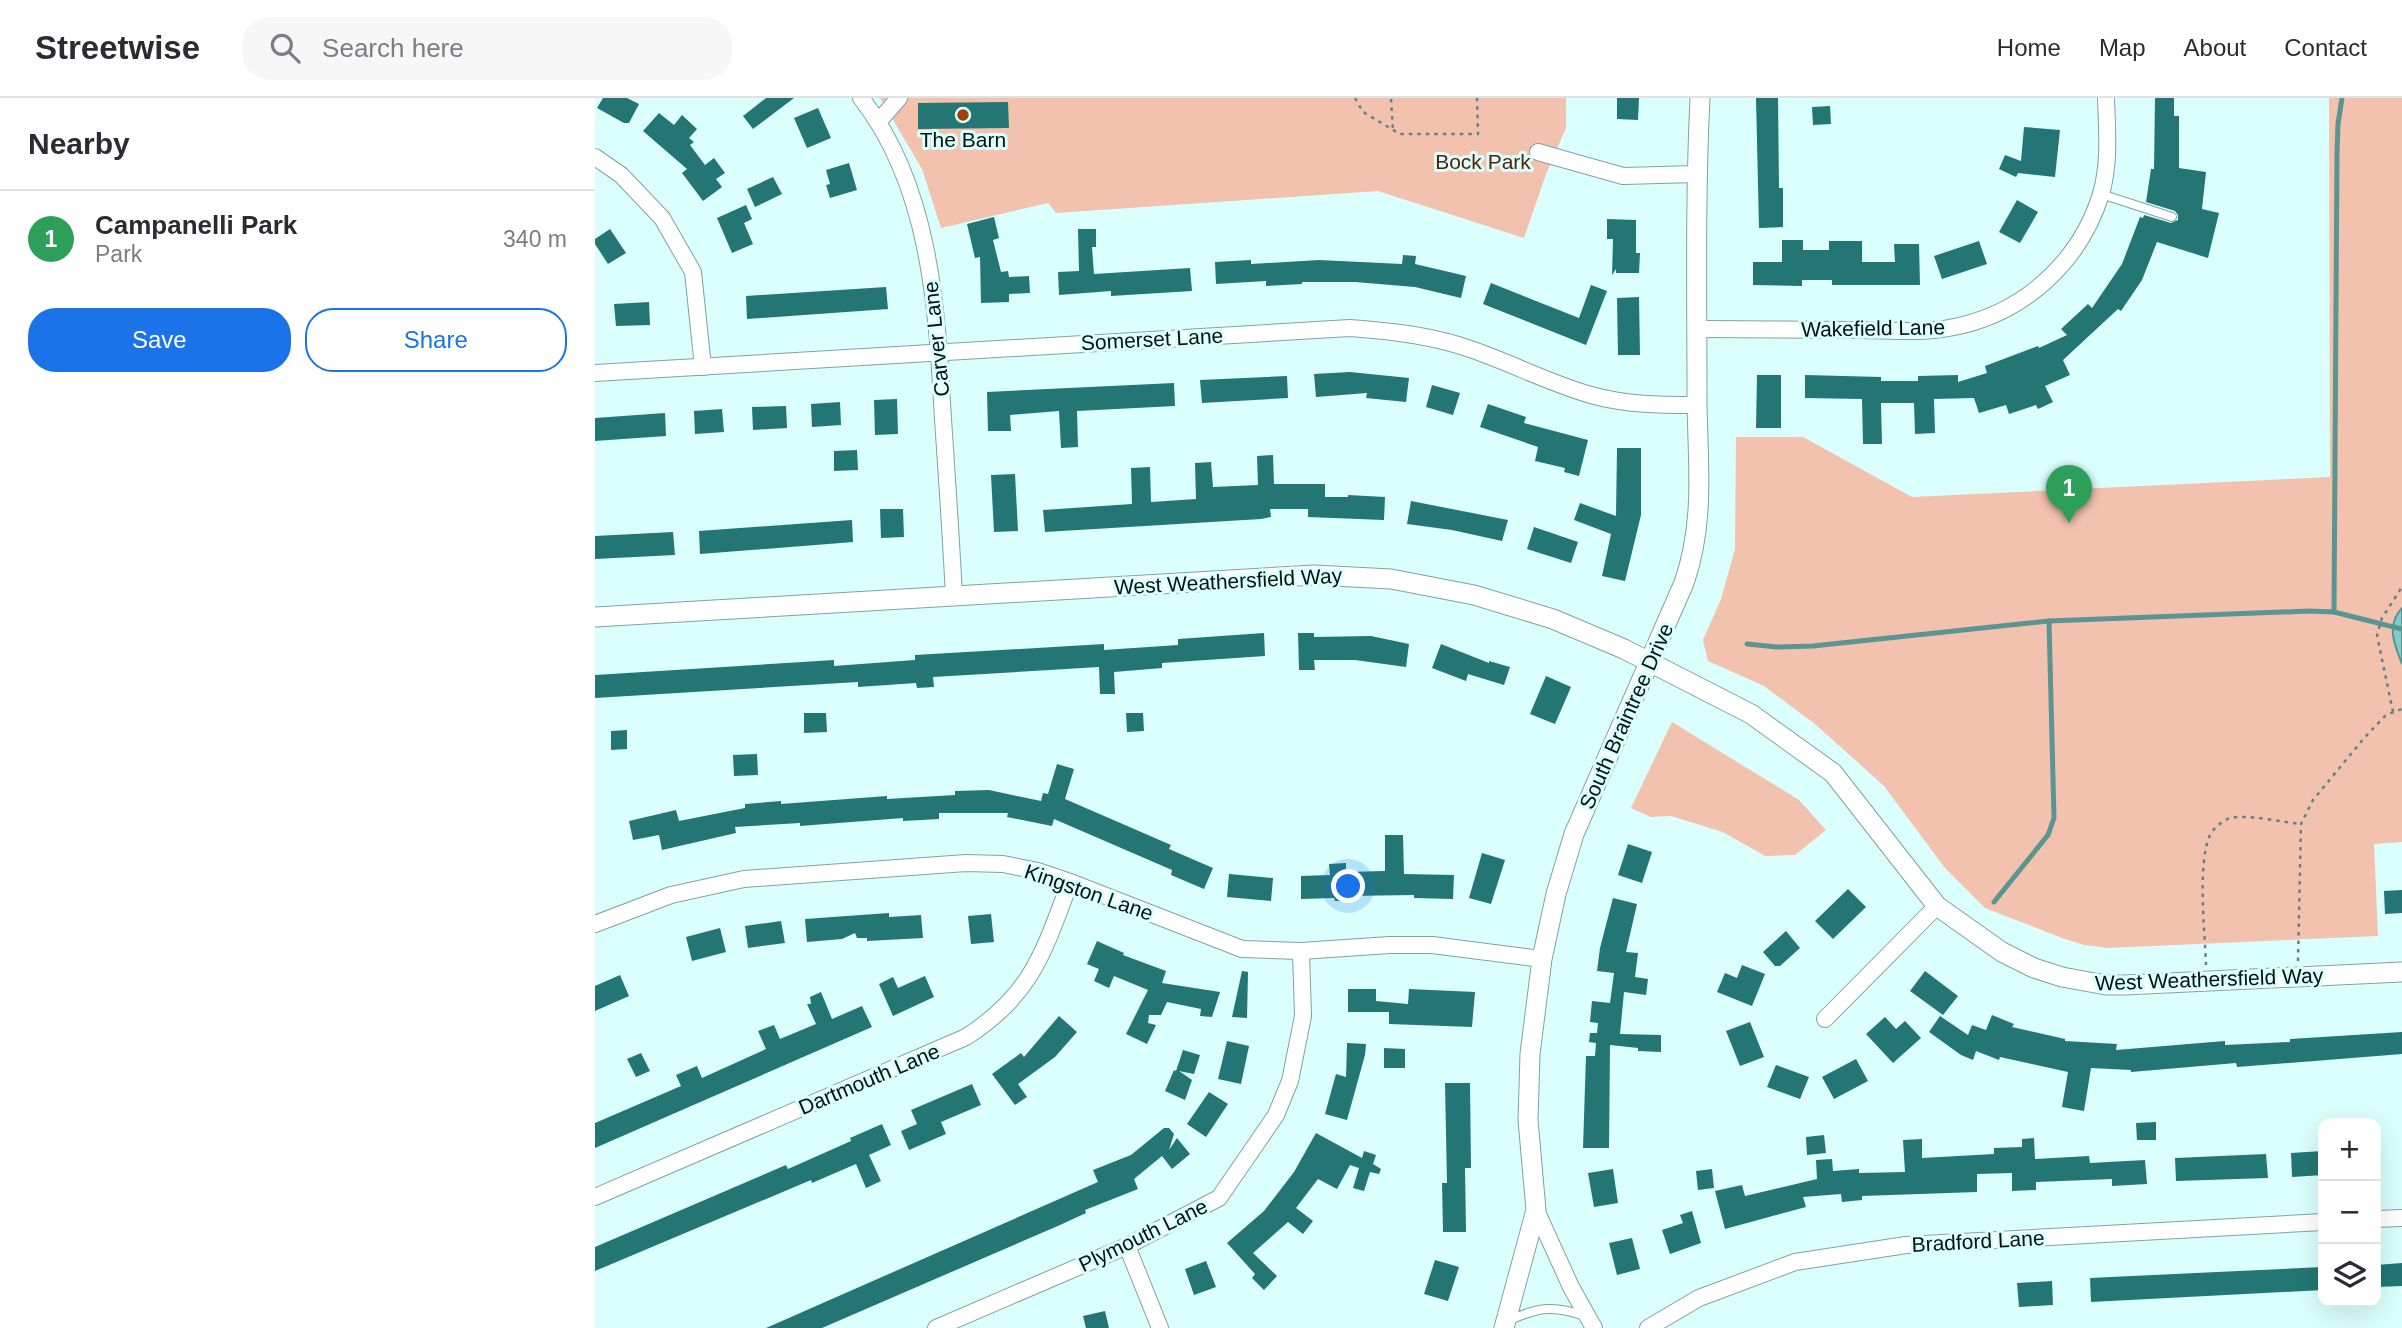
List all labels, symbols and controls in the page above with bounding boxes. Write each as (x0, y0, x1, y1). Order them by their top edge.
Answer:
search box (242, 17, 732, 80)
text: Streetwise (35, 29, 200, 66)
icon: search (266, 29, 304, 67)
text: Search here (322, 33, 464, 63)
text: Home (1997, 34, 2061, 61)
text: Map (2099, 34, 2146, 61)
text: About (2184, 34, 2246, 61)
text: Contact (2284, 34, 2367, 61)
marker: The Barn (955, 107, 971, 123)
text: Nearby (28, 127, 130, 160)
place label: The Barn (920, 128, 1006, 151)
park label: Bock Park (1435, 150, 1531, 173)
text: Campanelli Park (95, 210, 297, 240)
text: 1 (45, 226, 57, 252)
text: 340 m (503, 226, 567, 252)
text: Park (95, 241, 142, 267)
street label: Carver Lane (919, 280, 953, 398)
button: Save (28, 308, 291, 372)
button: Share (305, 308, 567, 372)
street label: Wakefield Lane (1801, 315, 1945, 341)
street label: Somerset Lane (1080, 324, 1224, 354)
pin: 1 (2046, 465, 2092, 523)
street label: West Weathersfield Way (1113, 564, 1343, 598)
street label: South Braintree Drive (1575, 620, 1677, 812)
street label: Kingston Lane (1022, 859, 1156, 925)
your location (1331, 869, 1365, 903)
street label: West Weathersfield Way (2094, 964, 2324, 994)
street label: Dartmouth Lane (795, 1039, 943, 1119)
map controls (2318, 1118, 2381, 1307)
button: + (2318, 1118, 2381, 1181)
button: − (2318, 1181, 2381, 1244)
street label: Plymouth Lane (1075, 1194, 1211, 1276)
street label: Bradford Lane (1911, 1226, 2045, 1256)
button: layers (2318, 1244, 2381, 1307)

